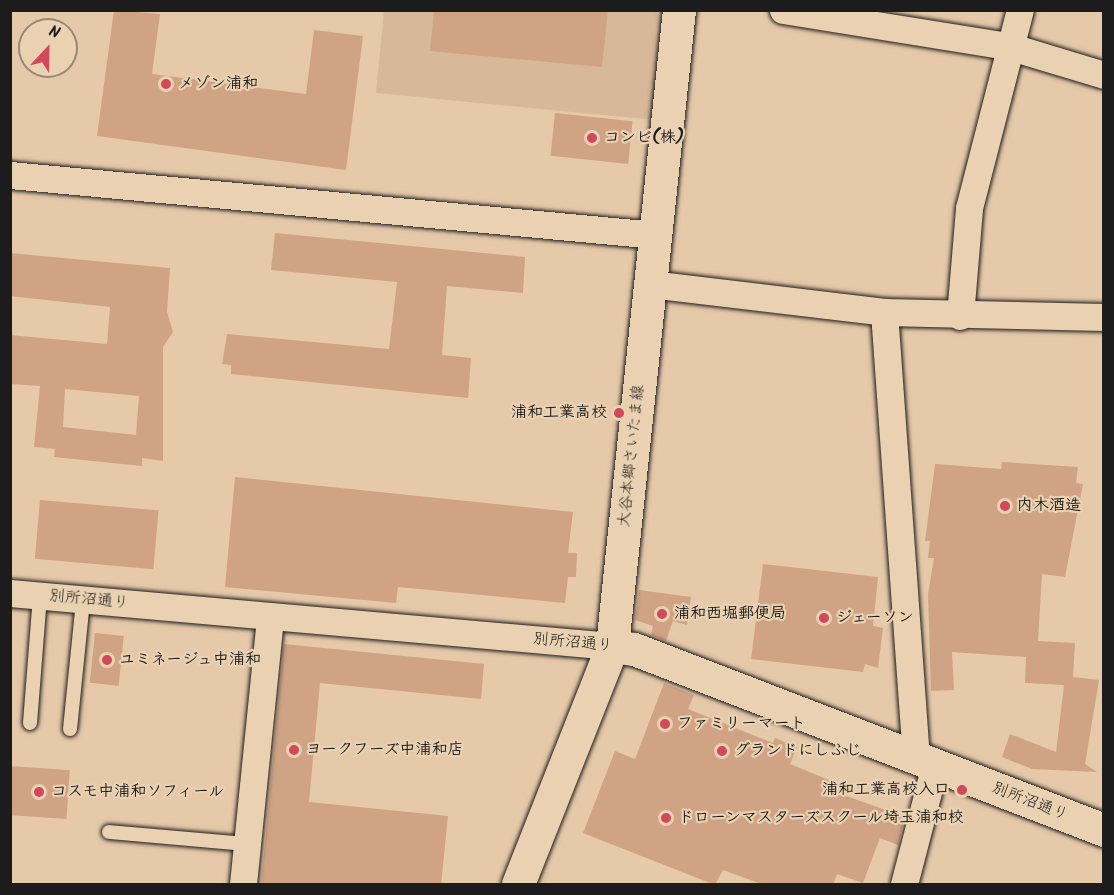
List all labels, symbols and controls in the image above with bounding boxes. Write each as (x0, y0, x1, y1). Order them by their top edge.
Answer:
north arrow (18, 18, 78, 78)
text: N (45, 19, 64, 46)
place label: メゾン浦和 (178, 74, 258, 94)
marker: メゾン浦和 (159, 77, 173, 91)
place label: コンビ(株) (604, 128, 684, 148)
marker: コンビ(株) (585, 131, 599, 145)
street label: 大谷本郷さいたま線 (615, 383, 649, 529)
place label: 浦和工業高校 (511, 403, 607, 423)
marker: 浦和工業高校 (612, 406, 626, 420)
place label: 内木酒造 (1017, 496, 1081, 516)
marker: 内木酒造 (998, 499, 1012, 513)
street label: 別所沼通り (48, 587, 130, 613)
place label: 浦和西堀郵便局 (674, 604, 786, 624)
marker: 浦和西堀郵便局 (655, 607, 669, 621)
place label: ジェーソン (836, 608, 915, 628)
marker: ジェーソン (817, 611, 831, 625)
street label: 別所沼通り (532, 630, 614, 656)
place label: ユミネージュ中浦和 (119, 650, 262, 670)
marker: ユミネージュ中浦和 (100, 653, 114, 667)
place label: ファミリーマート (677, 714, 805, 734)
marker: ファミリーマート (658, 717, 672, 731)
place label: ヨークフーズ中浦和店 (306, 740, 465, 760)
place label: グランドにしふじ (734, 741, 862, 761)
marker: ヨークフーズ中浦和店 (287, 743, 301, 757)
marker: グランドにしふじ (715, 744, 729, 758)
street label: 別所沼通り (989, 779, 1071, 825)
place label: 浦和工業高校入口 (822, 780, 950, 800)
place label: コスモ中浦和ソフィール (51, 782, 227, 802)
marker: 浦和工業高校入口 (955, 783, 969, 797)
marker: コスモ中浦和ソフィール (32, 785, 46, 799)
place label: ドローンマスターズスクール埼玉浦和校 (678, 808, 966, 828)
marker: ドローンマスターズスクール埼玉浦和校 (659, 811, 673, 825)

